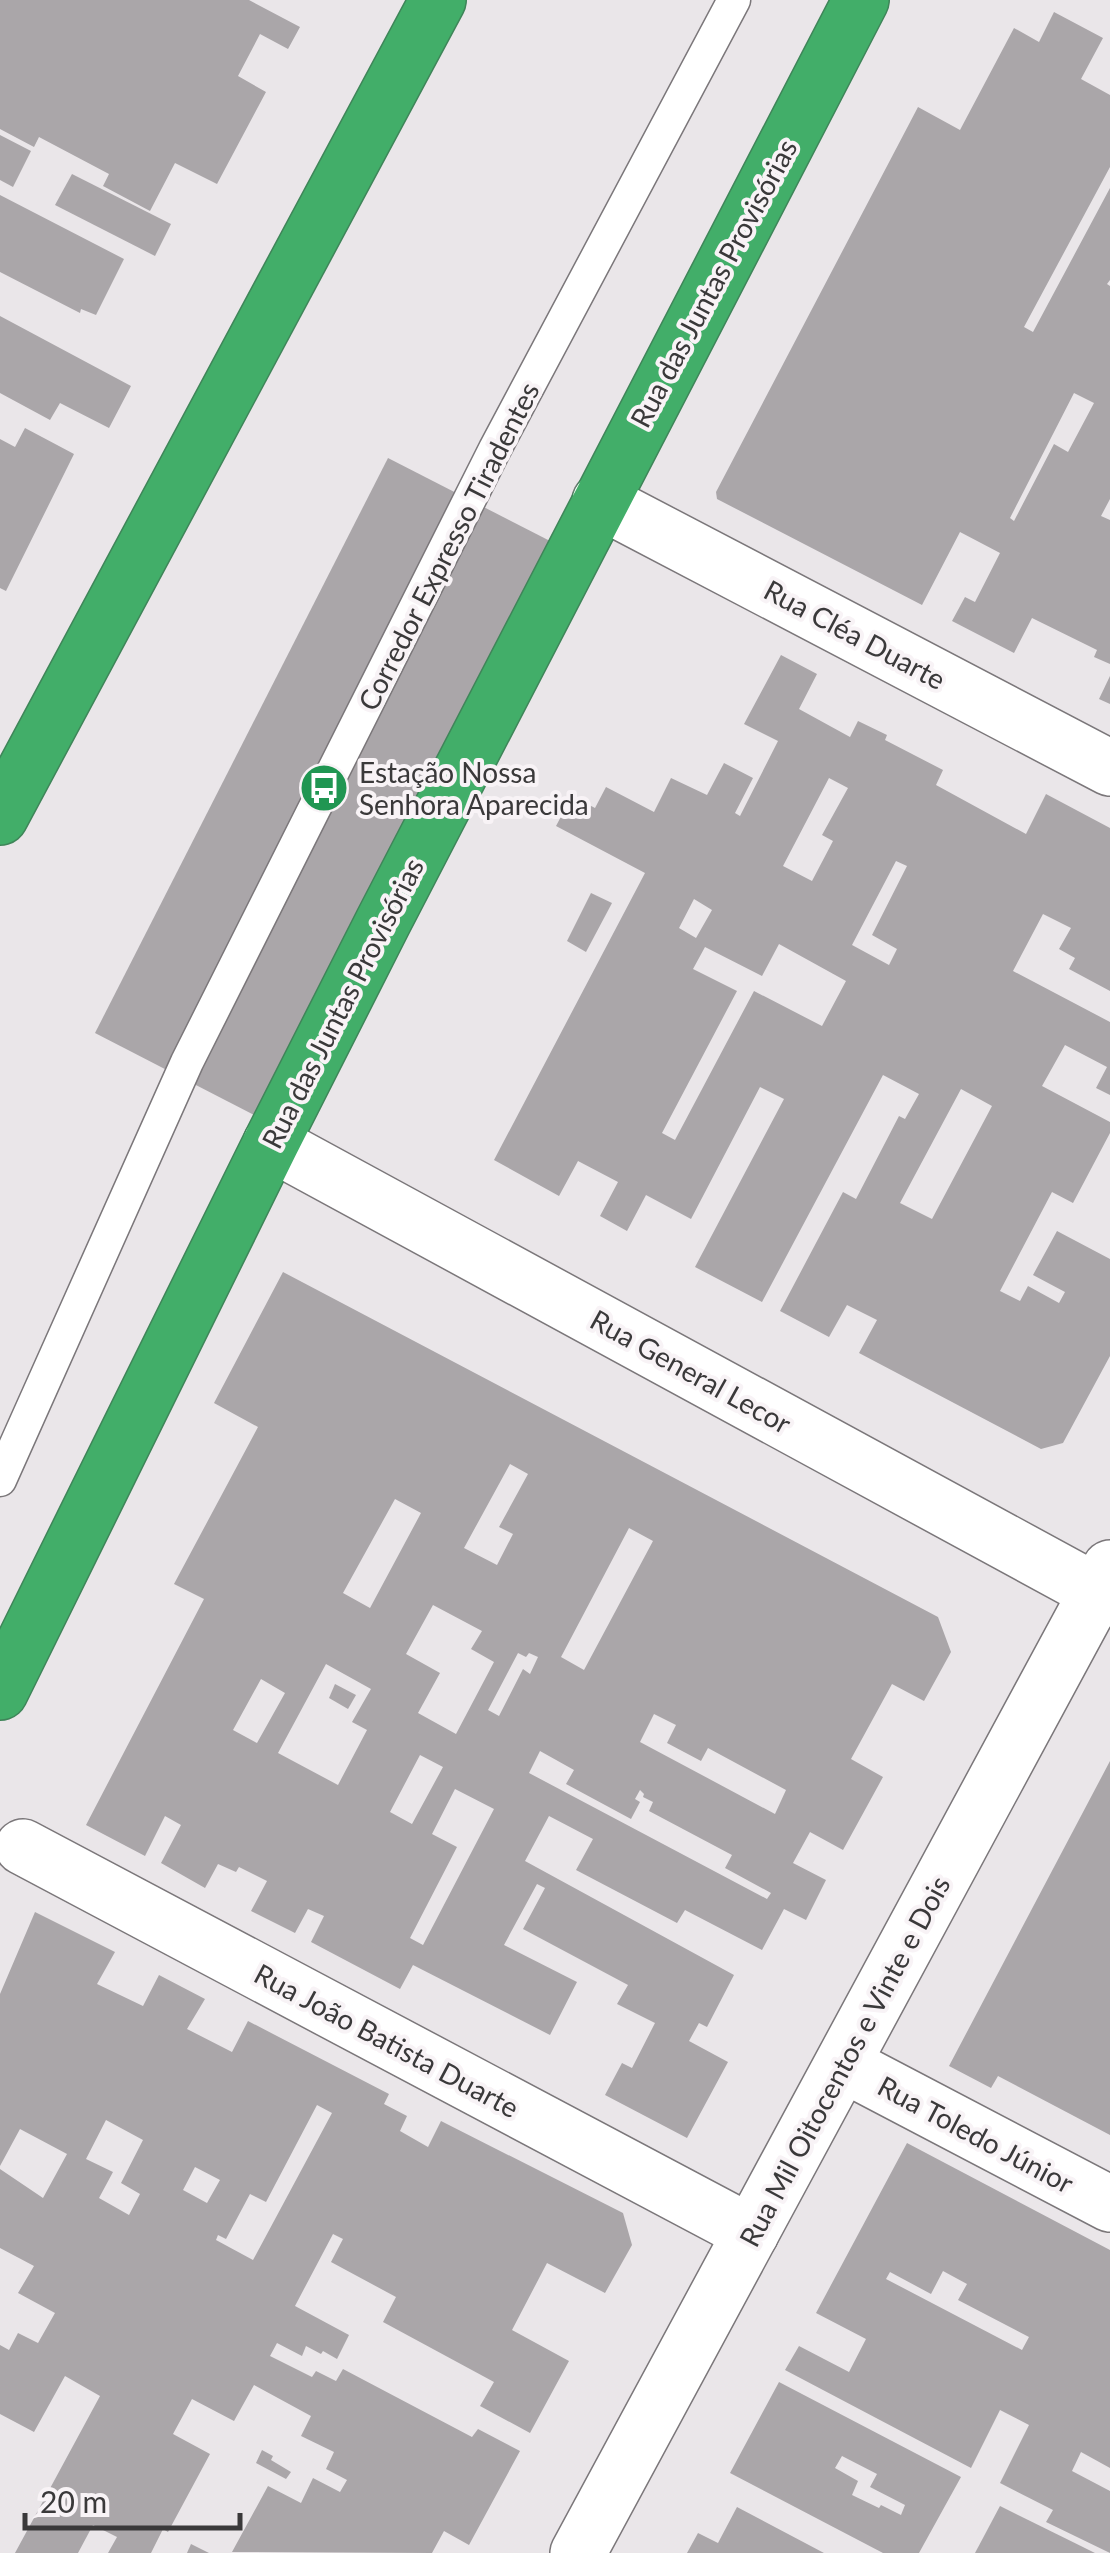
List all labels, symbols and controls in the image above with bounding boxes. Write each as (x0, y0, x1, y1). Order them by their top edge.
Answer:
street label: Rua das Juntas Provisórias (623, 133, 803, 433)
street label: Corredor Expresso Tiradentes (350, 376, 546, 716)
street label: Rua Cléa Duarte (759, 572, 951, 696)
place label: Estação Nossa Senhora Aparecida (359, 755, 589, 821)
bus stop icon: Estação Nossa Senhora Aparecida (298, 762, 350, 814)
street label: Rua das Juntas Provisórias (254, 852, 430, 1154)
street label: Rua General Lecor (585, 1302, 797, 1440)
street label: Rua Mil Oitocentos e Vinte e Dois (732, 1870, 956, 2252)
street label: Rua João Batista Duarte (249, 1956, 525, 2124)
street label: Rua Toledo Júnior (872, 2068, 1080, 2200)
scale bar (25, 2468, 240, 2530)
text: 20 m (40, 2483, 107, 2519)

